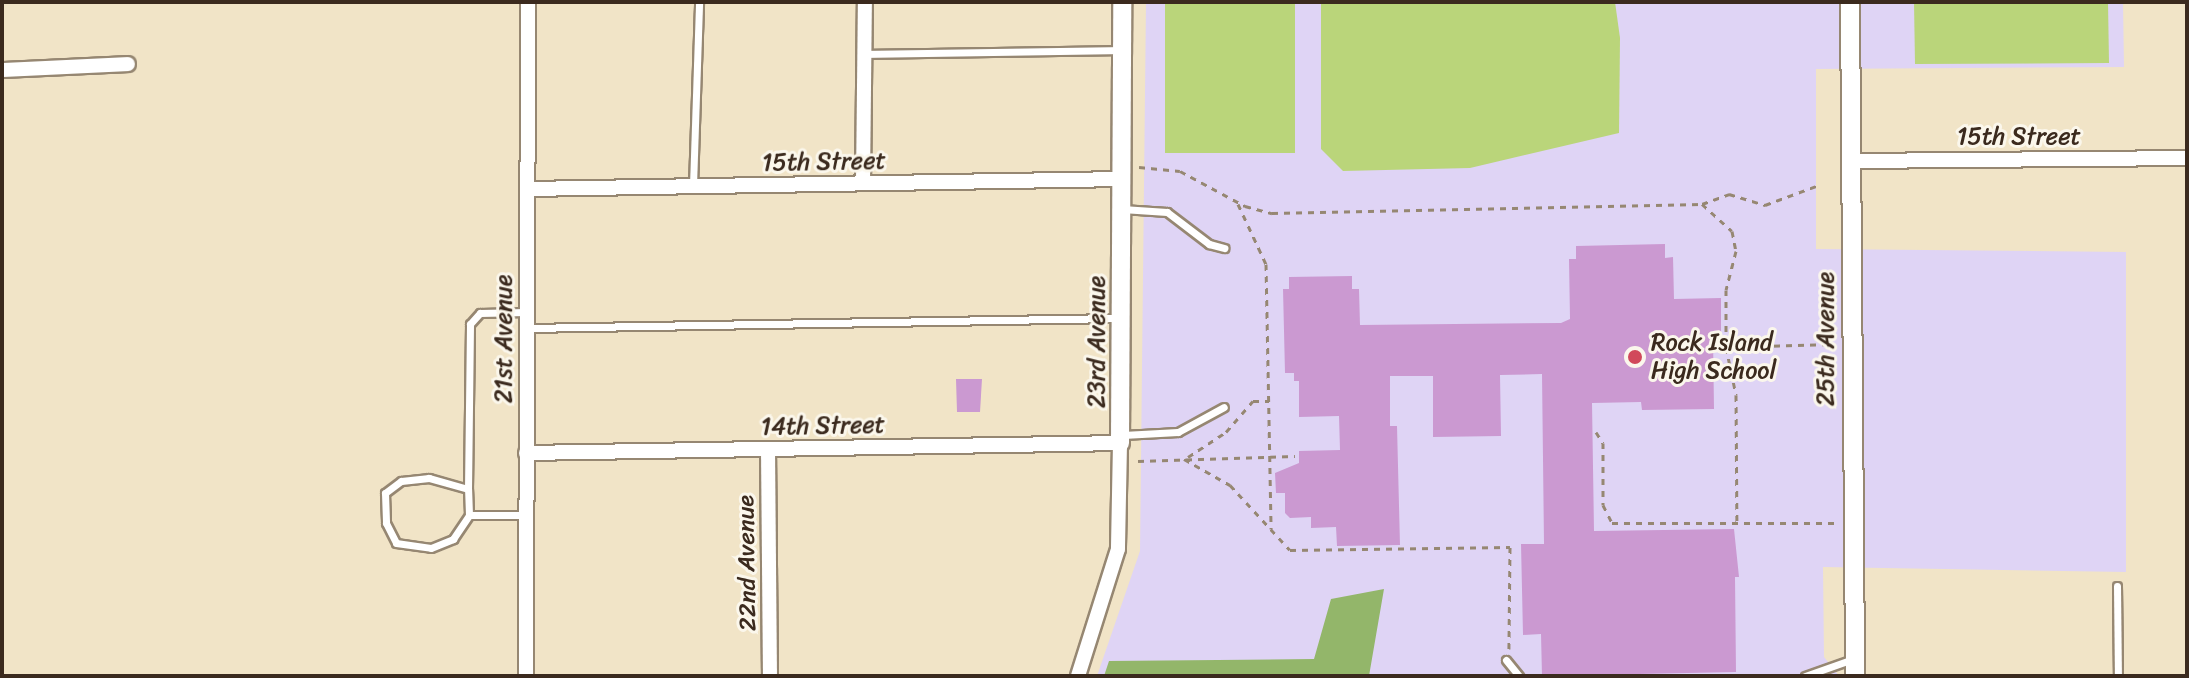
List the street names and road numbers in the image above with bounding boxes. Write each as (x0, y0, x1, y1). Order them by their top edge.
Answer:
street label: 15th Street (1957, 123, 2081, 151)
street label: 15th Street (762, 147, 886, 177)
street label: 25th Avenue (1812, 272, 1840, 406)
street label: 21st Avenue (490, 275, 518, 403)
street label: 23rd Avenue (1083, 276, 1111, 408)
street label: 14th Street (761, 411, 885, 441)
street label: 22nd Avenue (731, 495, 763, 631)

